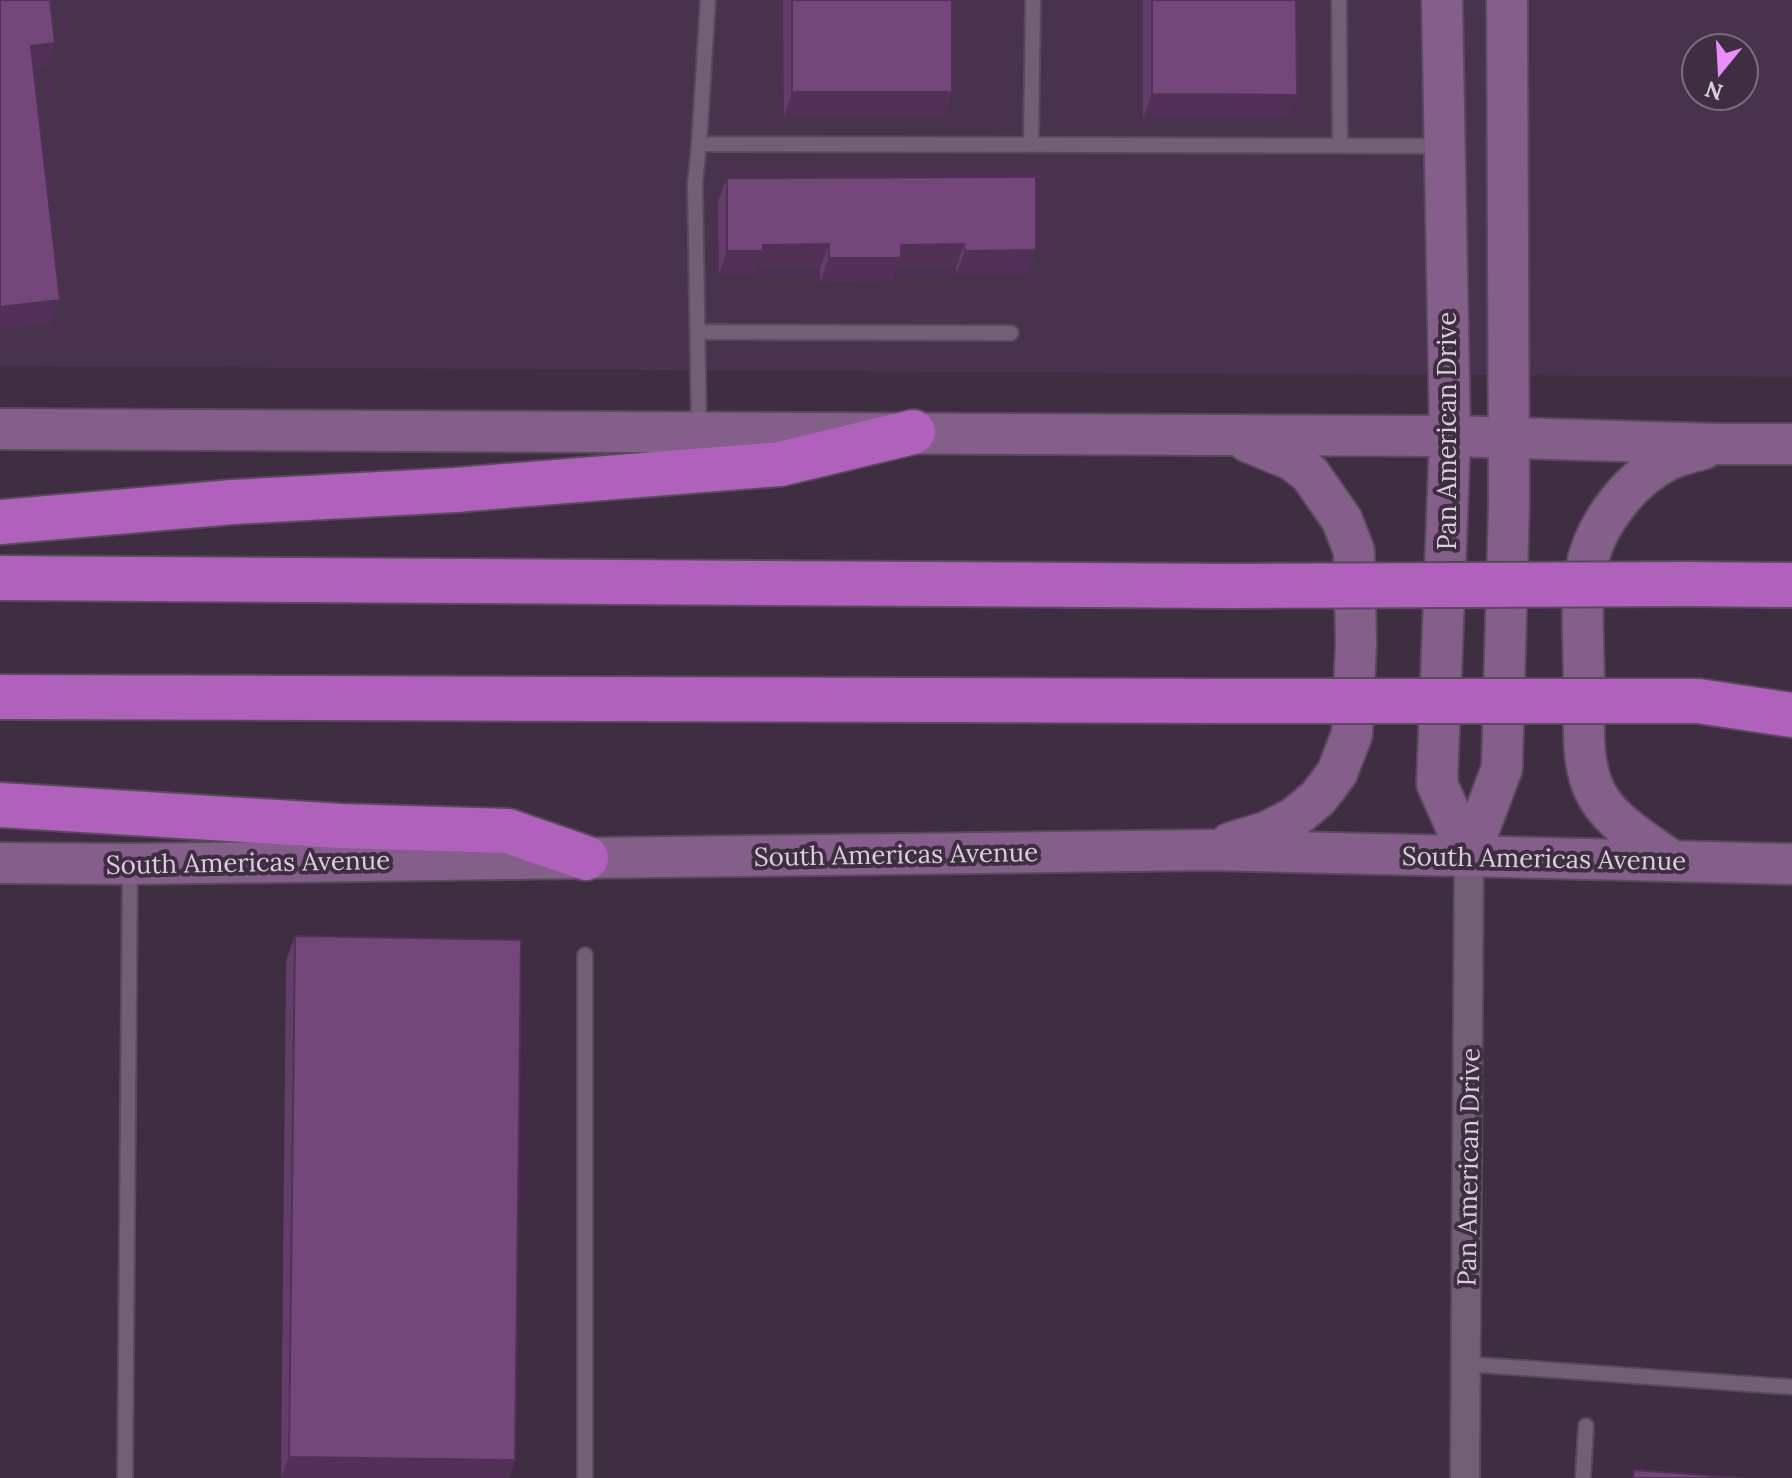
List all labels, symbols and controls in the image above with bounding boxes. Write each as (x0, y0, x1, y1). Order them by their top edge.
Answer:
north arrow (1680, 32, 1760, 112)
text: N (1701, 75, 1726, 107)
street label: Pan American Drive (1430, 312, 1463, 550)
street label: South Americas Avenue (754, 835, 1038, 873)
street label: South Americas Avenue (1402, 839, 1686, 877)
street label: South Americas Avenue (106, 843, 390, 881)
street label: Pan American Drive (1449, 1047, 1487, 1287)

